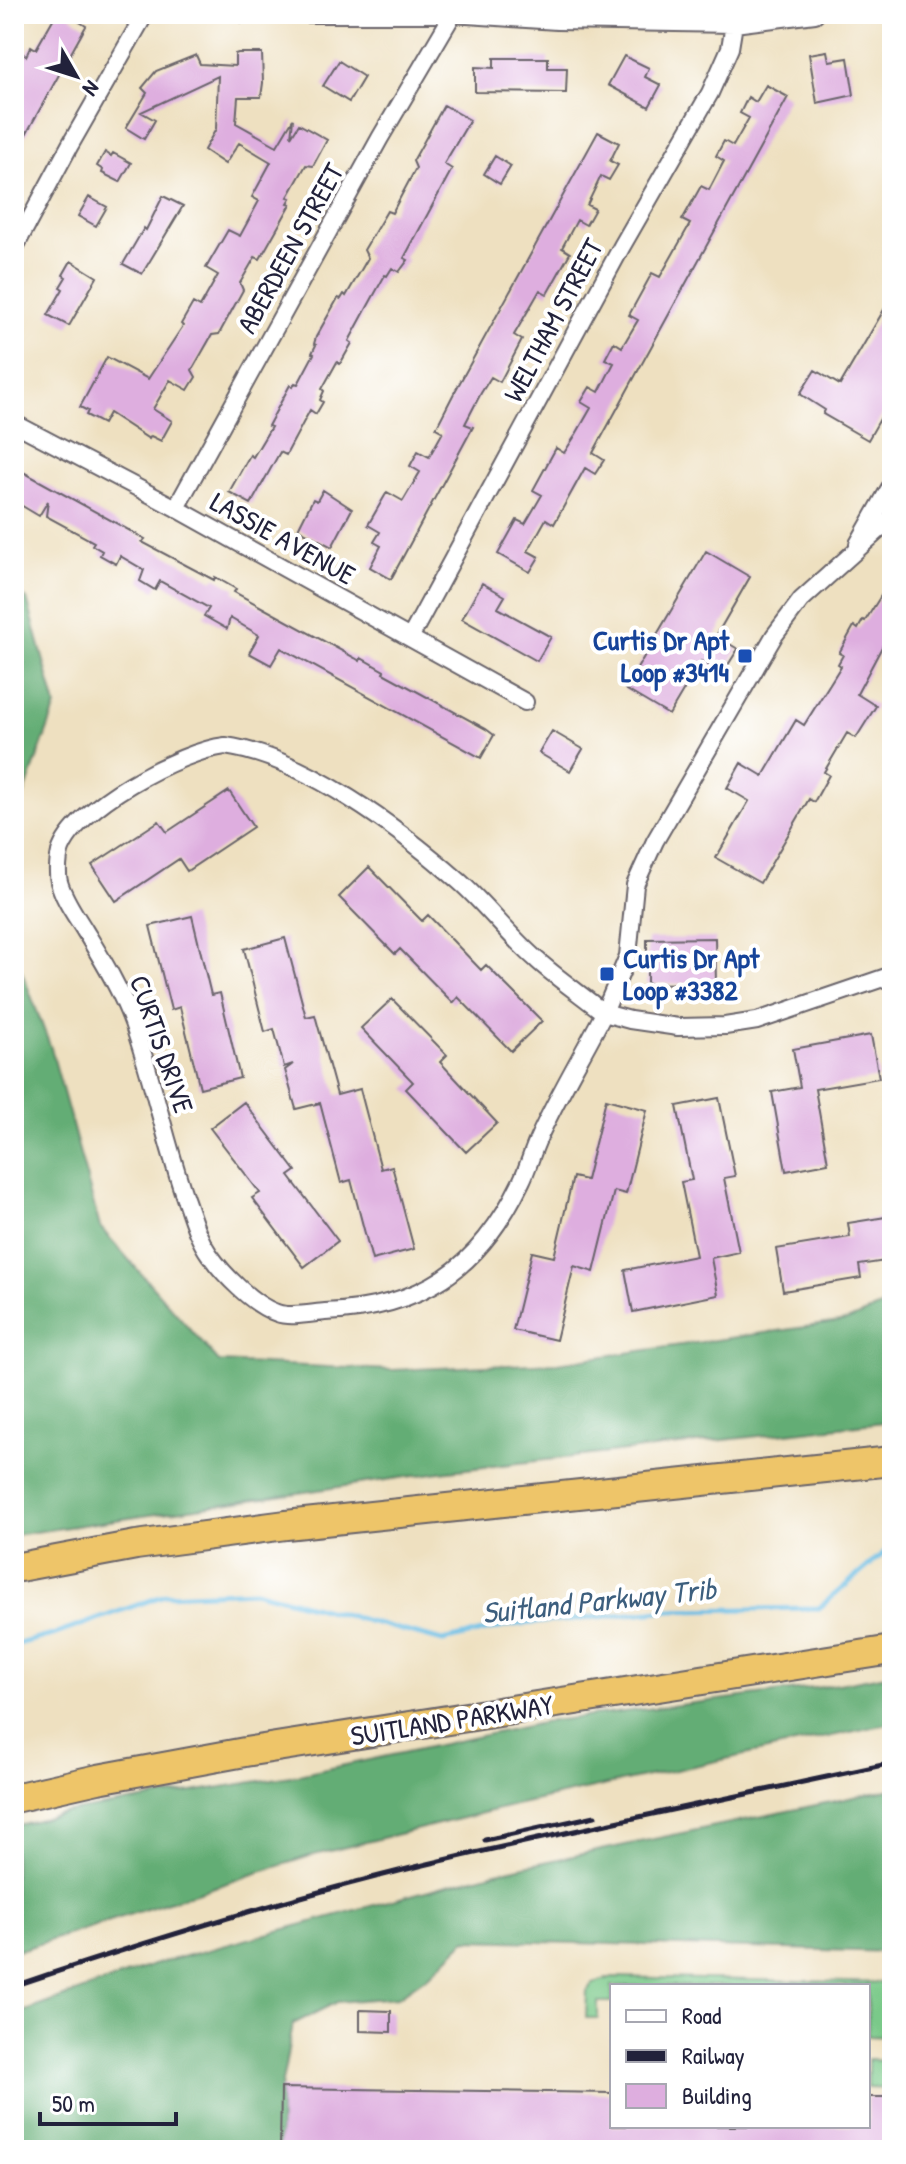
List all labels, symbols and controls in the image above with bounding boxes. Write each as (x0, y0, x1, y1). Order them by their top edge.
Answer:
north arrow (36, 36, 116, 116)
text: N (76, 75, 107, 103)
street label: ABERDEEN STREET (228, 155, 353, 340)
street label: WELTHAM STREET (494, 231, 612, 408)
street label: LASSIE AVENUE (204, 483, 362, 593)
place label: Curtis Dr Apt Loop #3414 (593, 621, 730, 692)
marker: Curtis Dr Apt Loop #3414 (736, 647, 754, 665)
place label: Curtis Dr Apt Loop #3382 (623, 939, 761, 1010)
marker: Curtis Dr Apt Loop #3382 (598, 965, 616, 983)
street label: CURTIS DRIVE (121, 970, 203, 1118)
water label: Suitland Parkway Trib (480, 1568, 720, 1633)
street label: SUITLAND PARKWAY (348, 1685, 557, 1755)
legend (610, 1984, 870, 2128)
text: Road (682, 1999, 721, 2031)
text: Railway (682, 2039, 745, 2071)
scale bar (40, 2076, 176, 2126)
text: Building (682, 2079, 752, 2111)
text: 50 m (52, 2087, 95, 2119)

